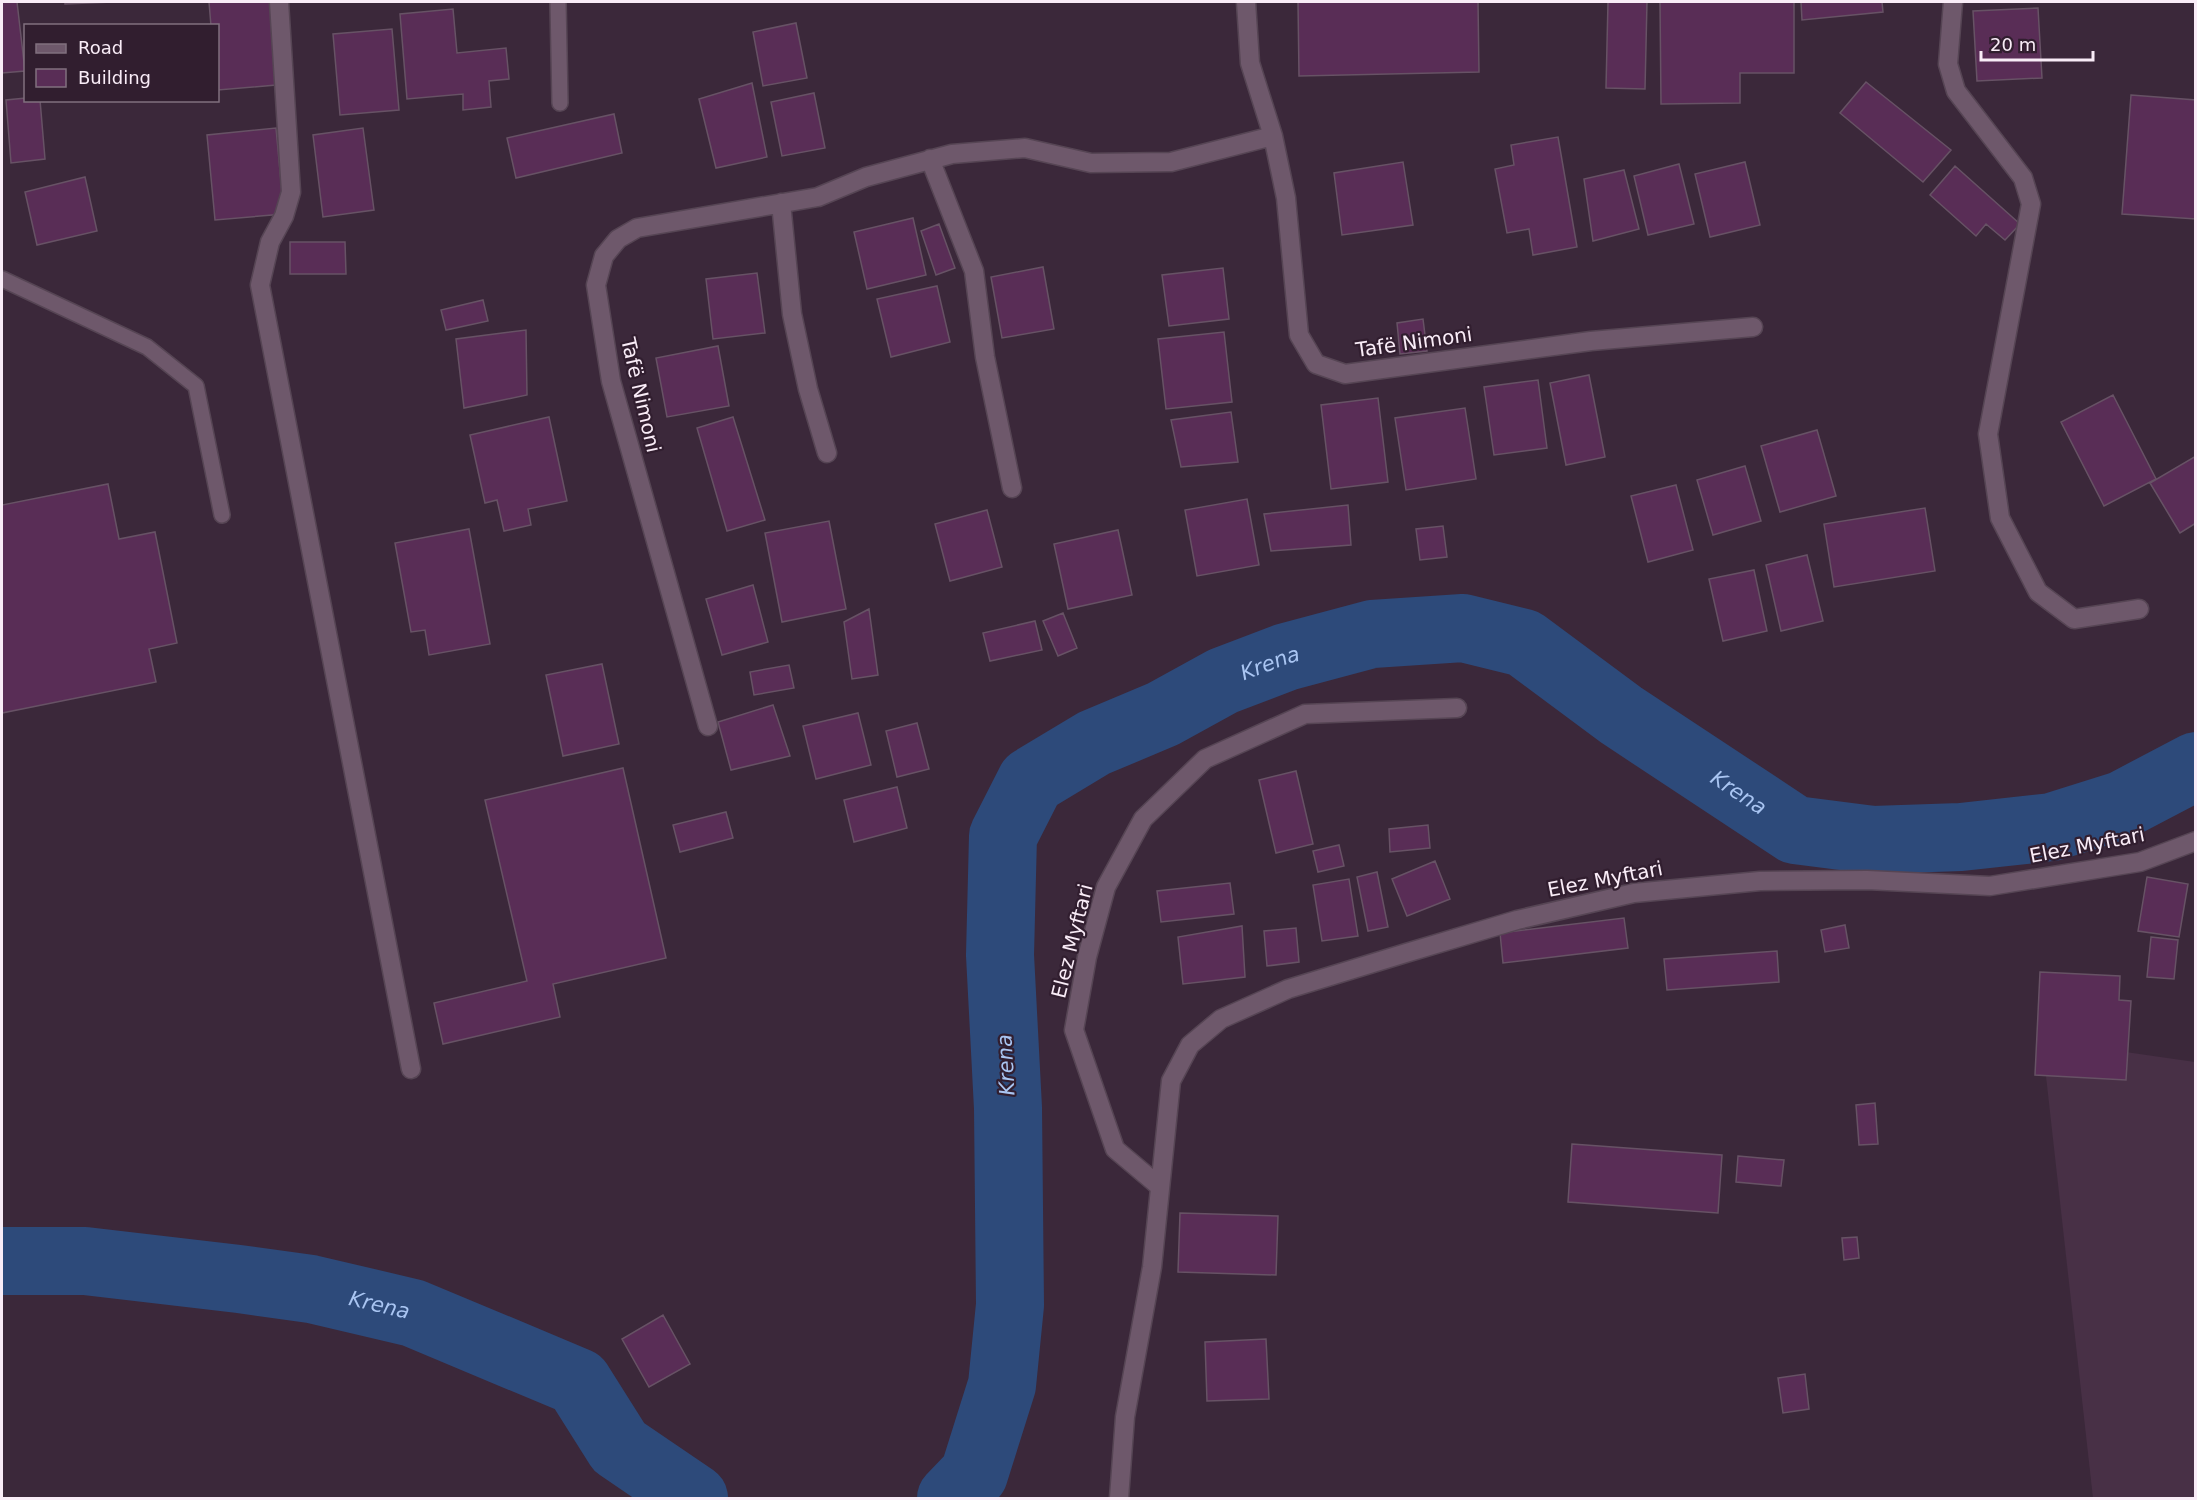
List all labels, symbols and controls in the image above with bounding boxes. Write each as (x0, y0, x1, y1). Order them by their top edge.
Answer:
legend (24, 24, 219, 102)
scale bar (1981, 24, 2094, 62)
text: 20 m (1990, 34, 2036, 55)
text: Road (78, 37, 123, 58)
text: Building (78, 67, 151, 88)
street label: Tafë Nimoni (1353, 322, 1474, 362)
street label: Tafë Nimoni (616, 334, 666, 455)
water label: Krena (1237, 642, 1302, 685)
water label: Krena (1706, 766, 1771, 820)
street label: Elez Myftari (2027, 822, 2147, 868)
street label: Elez Myftari (1545, 856, 1665, 902)
street label: Elez Myftari (1046, 881, 1098, 1001)
water label: Krena (992, 1034, 1020, 1096)
water label: Krena (347, 1286, 412, 1324)

